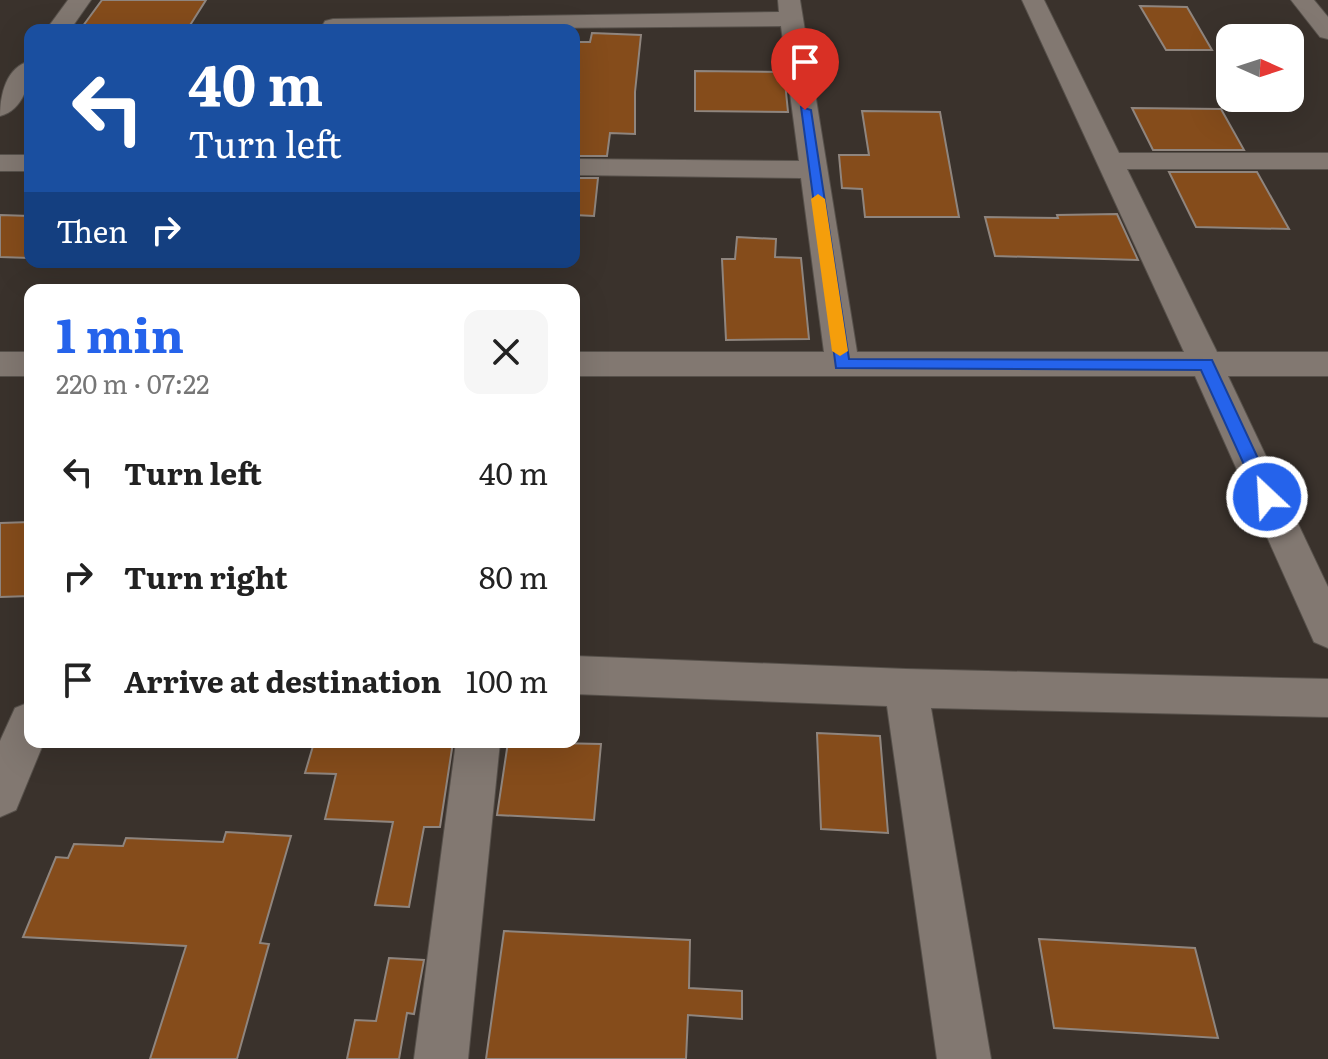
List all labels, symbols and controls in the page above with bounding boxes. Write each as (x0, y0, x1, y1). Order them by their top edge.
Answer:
north arrow (1216, 24, 1304, 112)
map controls (1216, 24, 1304, 112)
pin (771, 28, 839, 110)
text: 40 m (188, 40, 323, 123)
icon: arrive (783, 40, 827, 84)
icon: left (56, 56, 160, 160)
text: Turn left (188, 116, 342, 169)
text: Then (56, 208, 128, 252)
icon: right (144, 208, 188, 252)
text: 1 min (56, 297, 184, 368)
button: close (464, 310, 548, 394)
text: 220 m · 07:22 (56, 363, 209, 402)
icon: left (56, 450, 100, 494)
text: Turn left (124, 450, 262, 494)
text: 40 m (479, 450, 548, 494)
position arrow (1225, 455, 1309, 539)
icon: right (56, 554, 100, 598)
text: Turn right (124, 554, 288, 598)
text: 80 m (479, 554, 548, 598)
icon: arrive (56, 658, 100, 702)
text: Arrive at destination (124, 658, 441, 702)
text: 100 m (466, 658, 548, 702)

